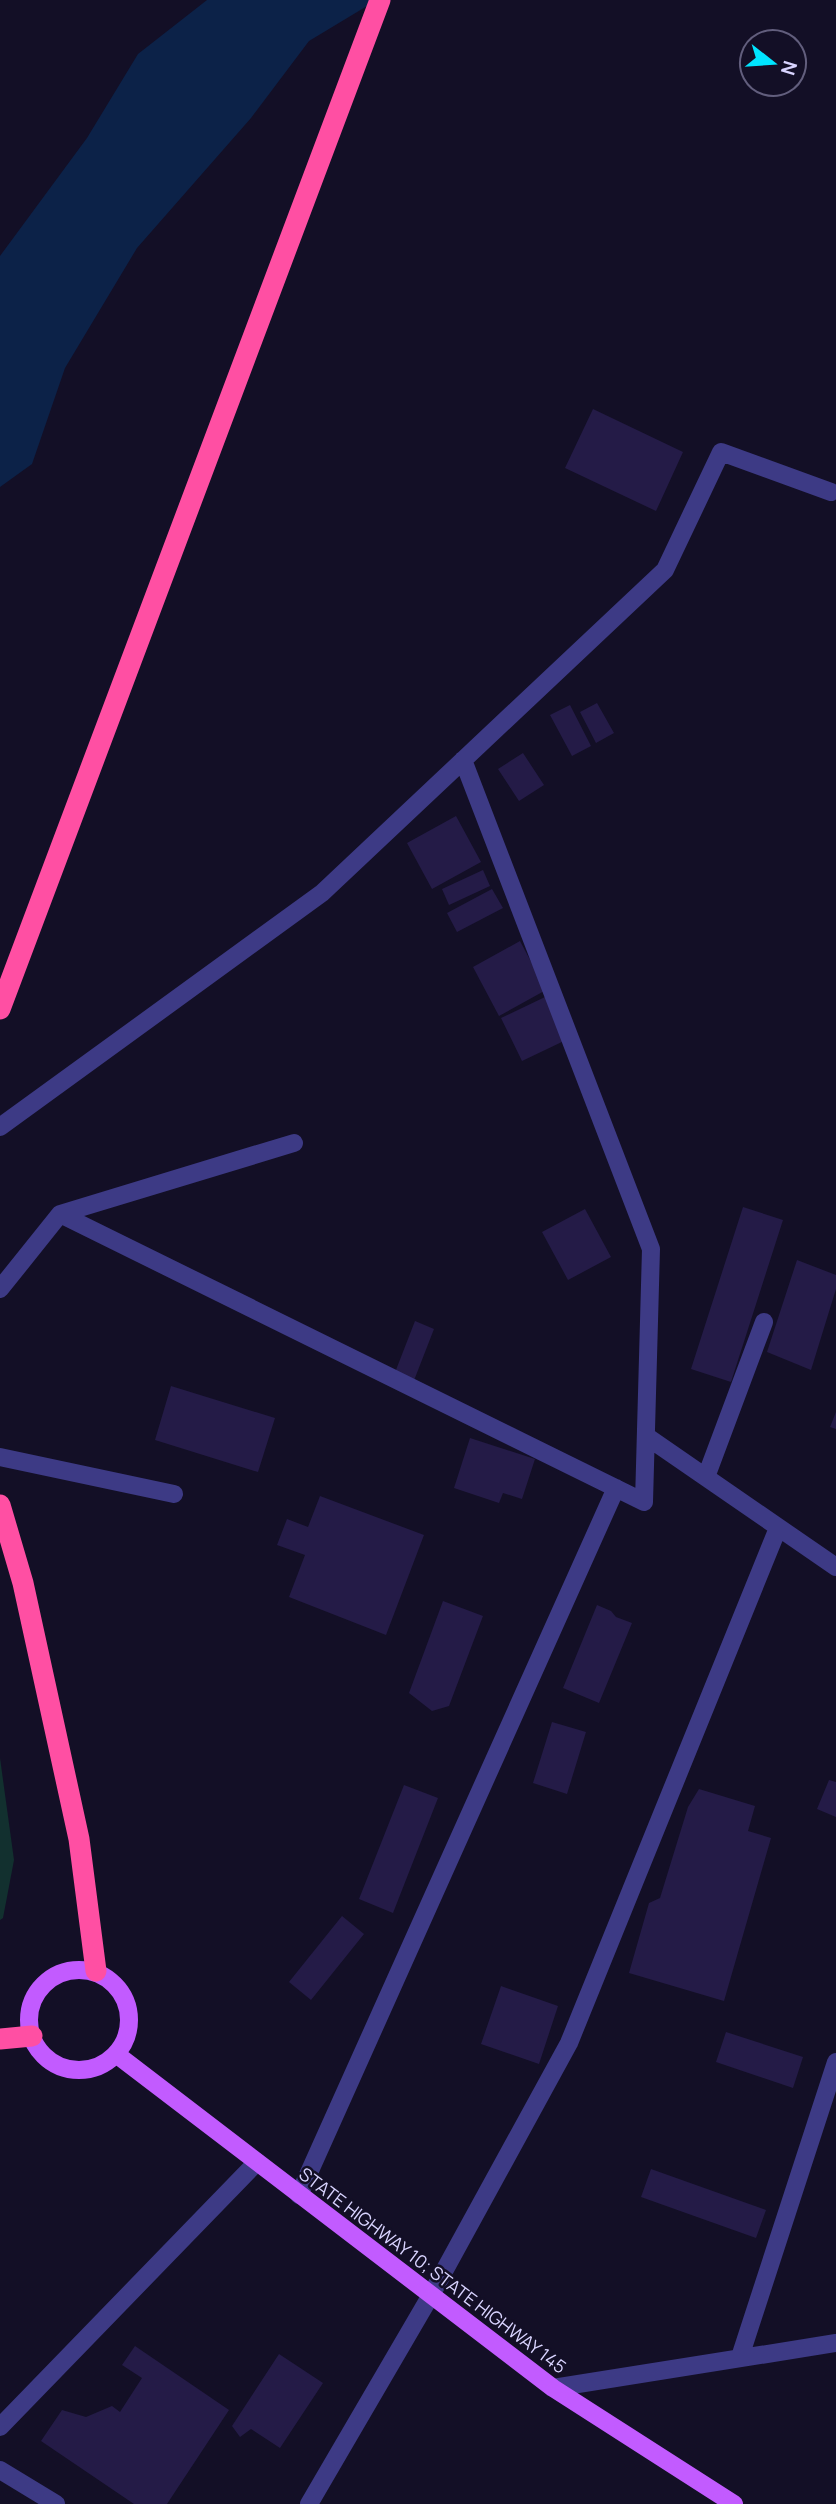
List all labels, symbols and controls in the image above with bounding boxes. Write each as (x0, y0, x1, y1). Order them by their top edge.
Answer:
north arrow (738, 28, 808, 98)
text: N (775, 58, 804, 78)
street label: STATE HIGHWAY 10; STATE HIGHWAY 145 (295, 2162, 571, 2378)

